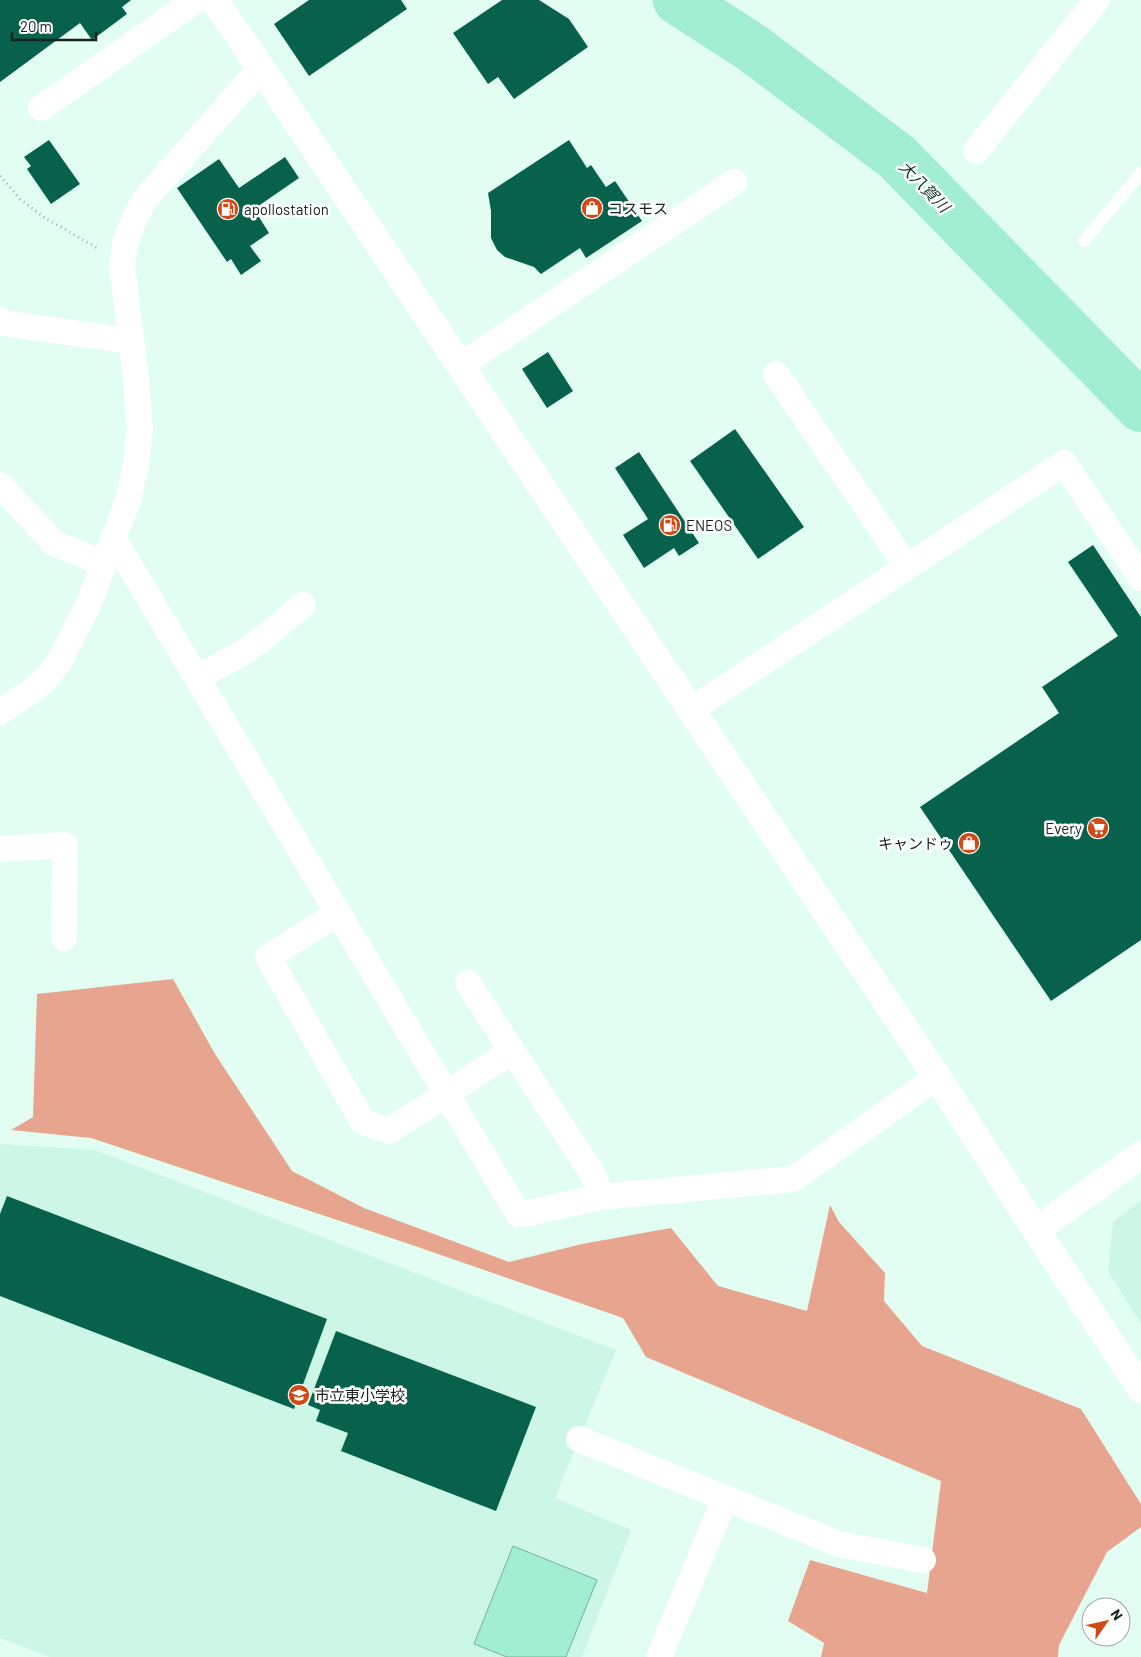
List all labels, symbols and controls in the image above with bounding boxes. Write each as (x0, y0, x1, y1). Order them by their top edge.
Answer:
scale bar (12, 10, 96, 42)
text: 20 m (20, 17, 52, 35)
water label: 大八賀川 (896, 156, 955, 217)
shop icon: コスモス (580, 196, 604, 220)
fuel station icon: apollostation (216, 197, 240, 221)
place label: コスモス (608, 199, 668, 217)
place label: apollostation (244, 200, 329, 218)
fuel station icon: ENEOS (658, 513, 682, 537)
place label: ENEOS (686, 516, 732, 534)
supermarket icon: Every (1086, 816, 1110, 840)
place label: Every (1045, 819, 1082, 837)
shop icon: キャンドゥ (957, 831, 981, 855)
place label: キャンドゥ (878, 834, 953, 852)
school or university icon: 市立東小学校 (287, 1383, 311, 1407)
place label: 市立東小学校 (315, 1386, 405, 1404)
north arrow (1081, 1597, 1131, 1647)
text: N (1108, 1606, 1127, 1623)

